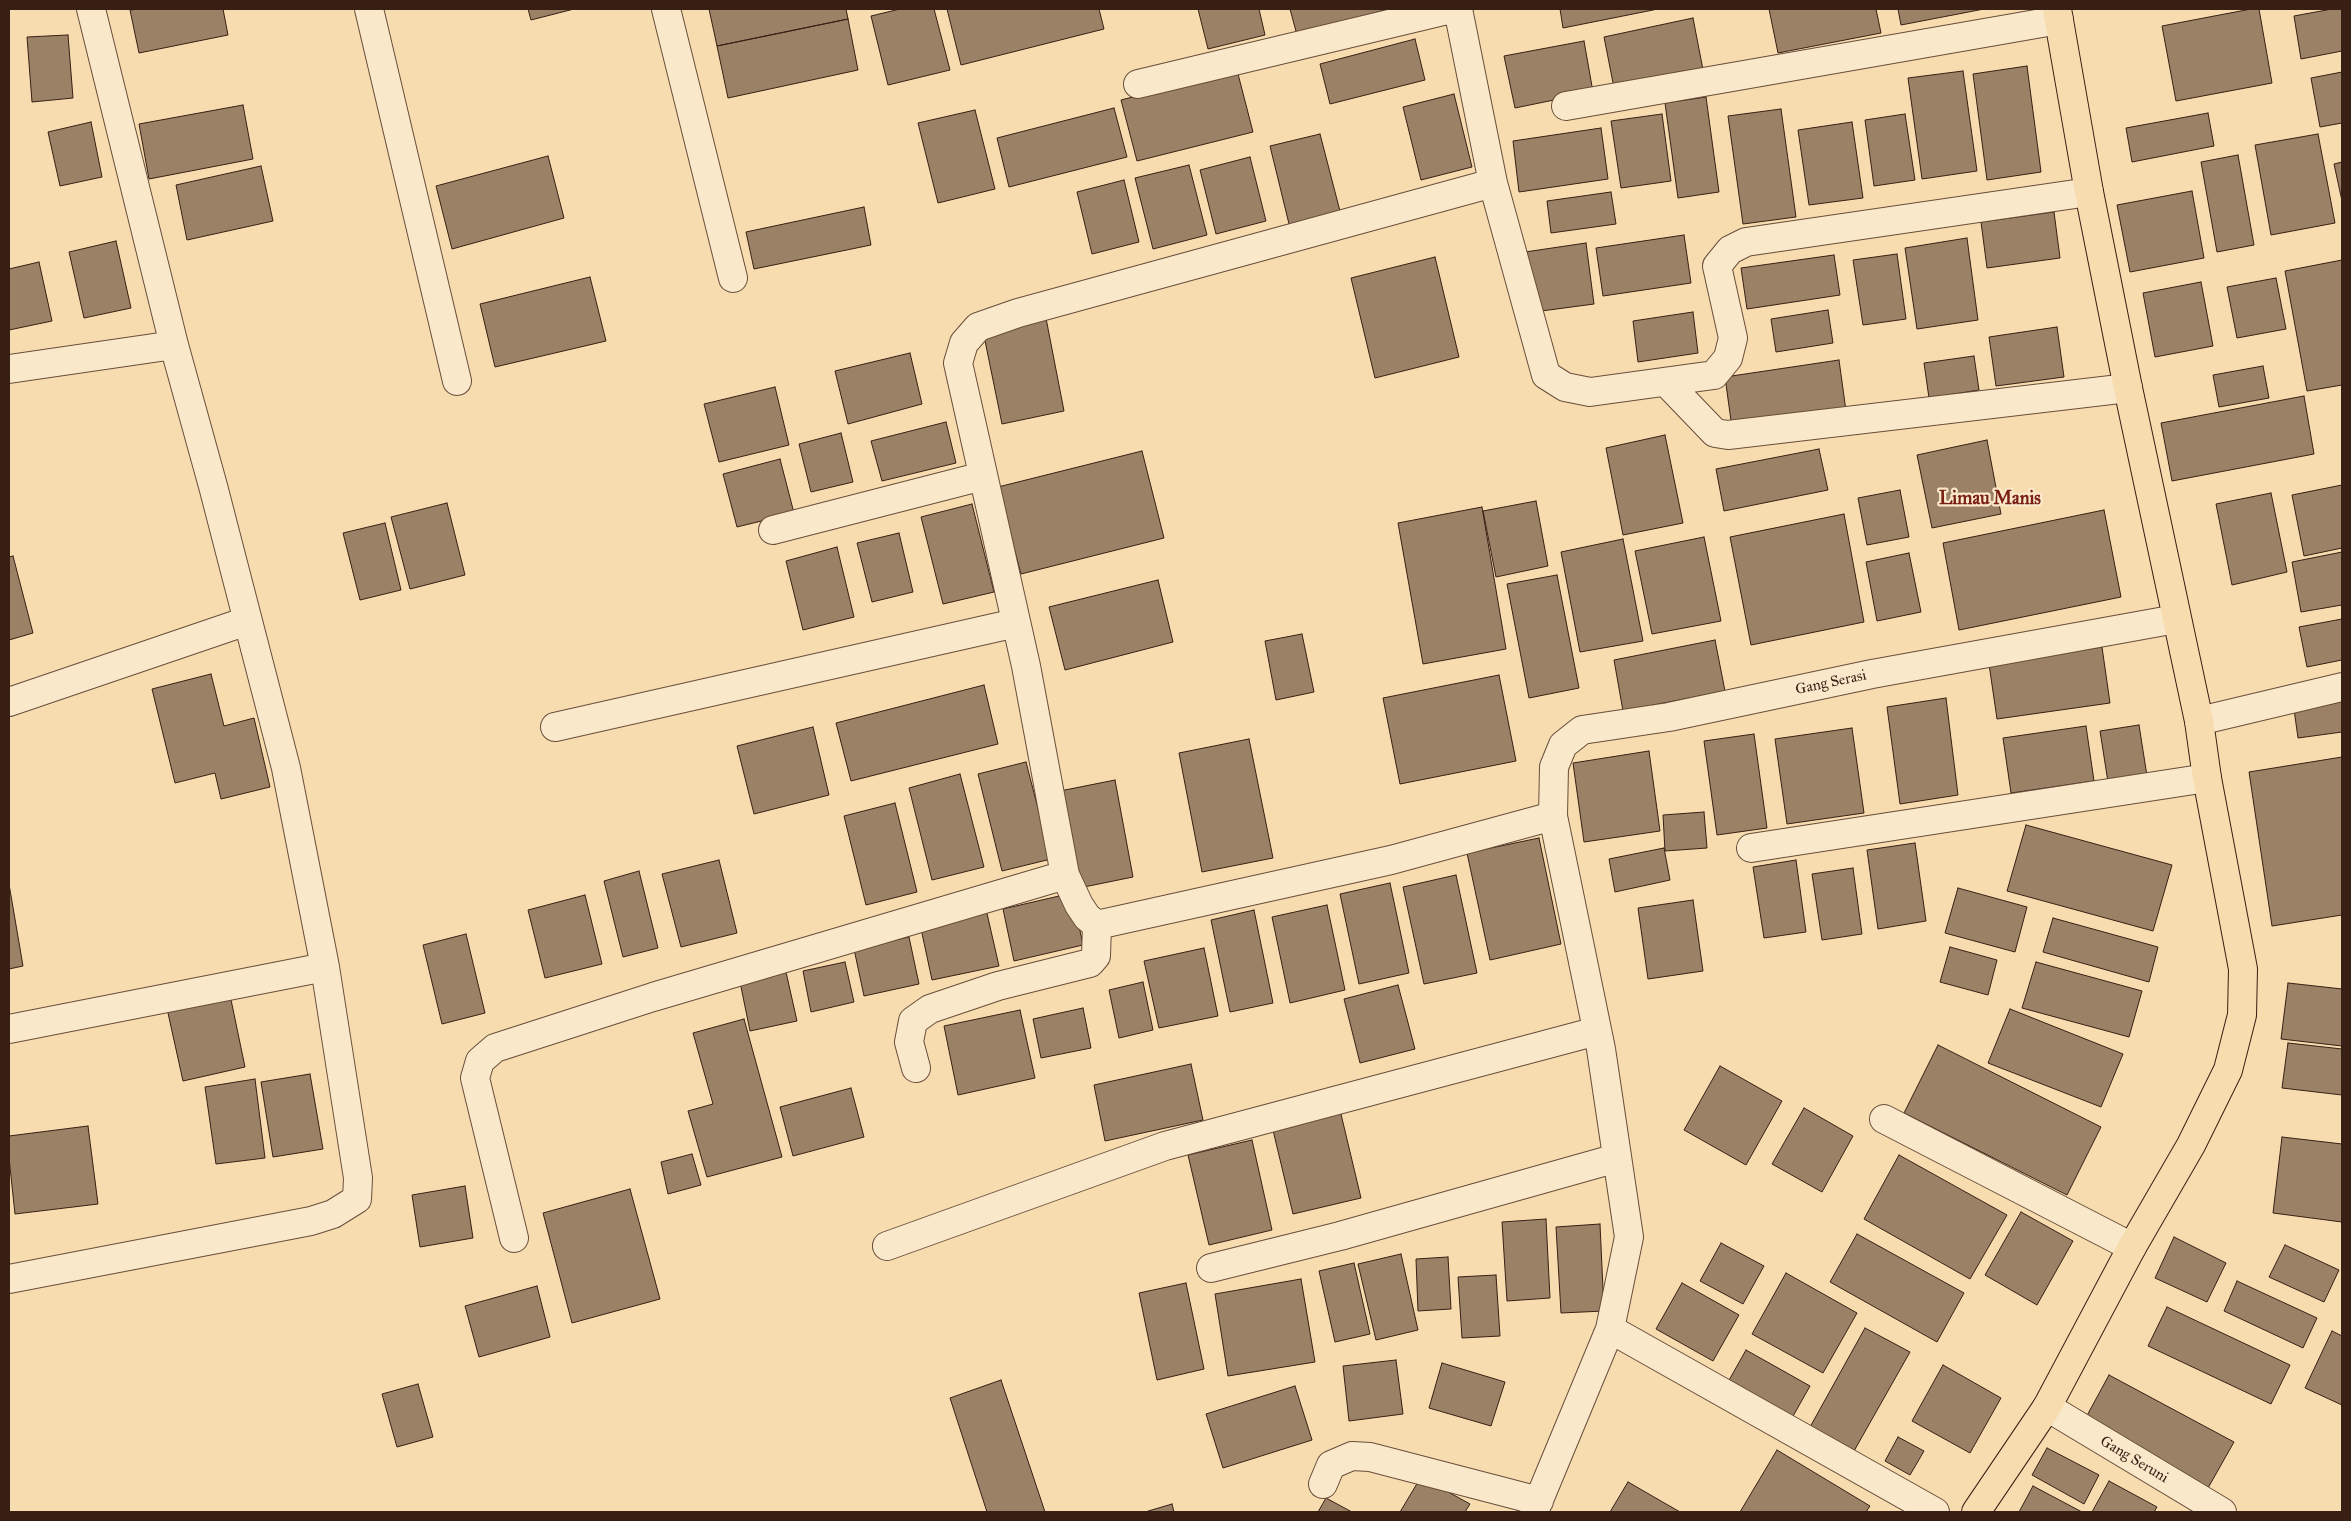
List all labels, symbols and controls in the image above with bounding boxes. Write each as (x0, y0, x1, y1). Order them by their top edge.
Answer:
district label: Limau Manis (1939, 489, 2041, 511)
street label: Gang Serasi (1794, 667, 1868, 699)
street label: Gang Seruni (2097, 1433, 2171, 1487)

